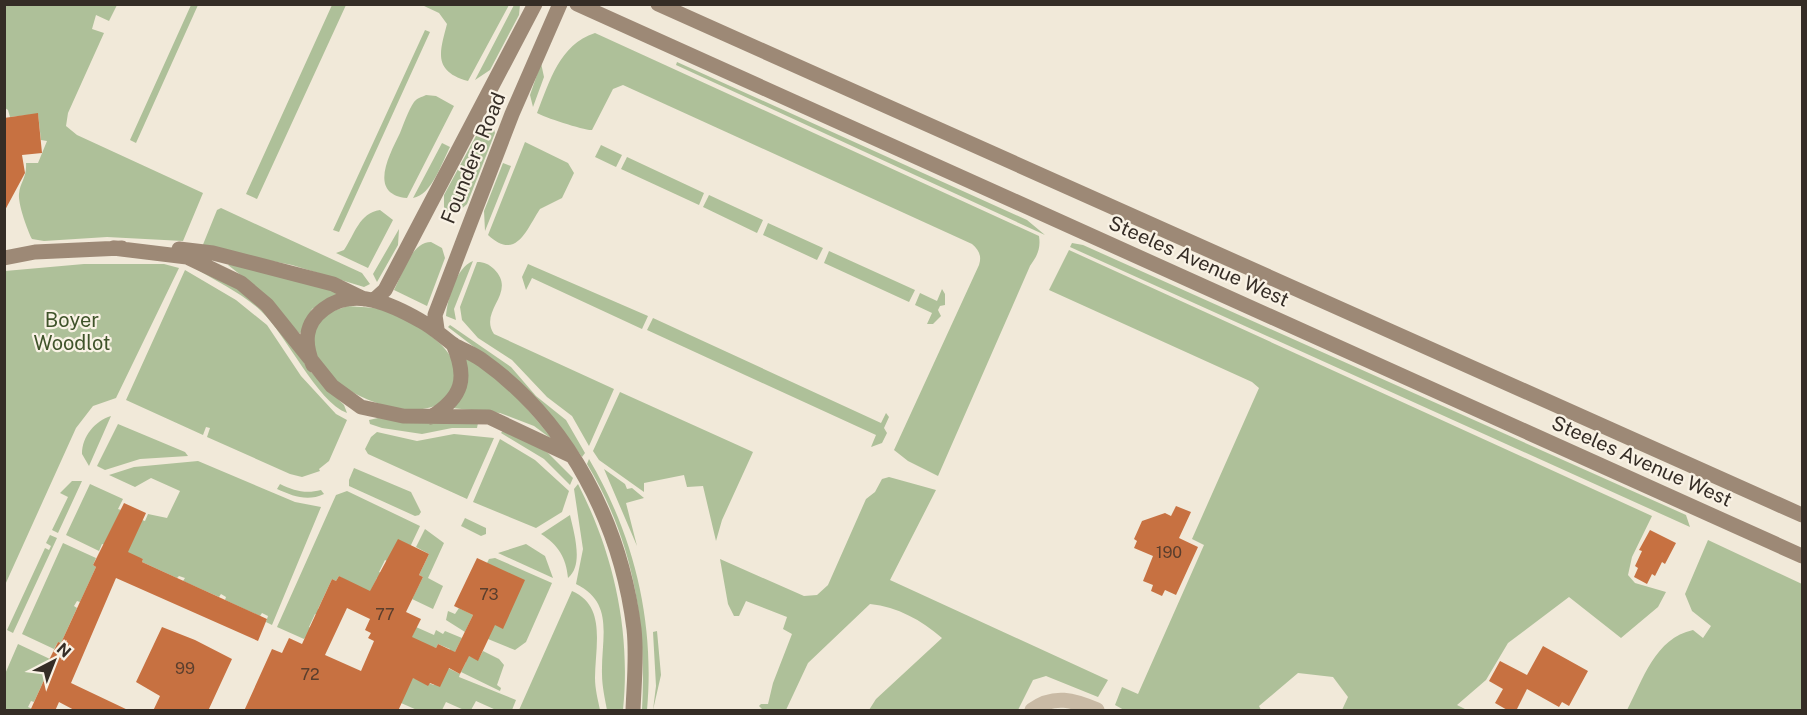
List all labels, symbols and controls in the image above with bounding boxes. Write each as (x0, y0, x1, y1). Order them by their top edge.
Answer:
street label: Founders Road (436, 89, 510, 227)
street label: Steeles Avenue West (1105, 210, 1293, 312)
park label: Boyer Woodlot (33, 308, 111, 355)
street label: Steeles Avenue West (1548, 410, 1736, 512)
house number: 190 (1156, 543, 1182, 562)
house number: 73 (479, 585, 499, 604)
house number: 77 (375, 605, 395, 624)
north arrow (24, 631, 84, 691)
text: N (53, 639, 75, 661)
house number: 99 (175, 659, 195, 678)
house number: 72 (300, 665, 320, 684)

